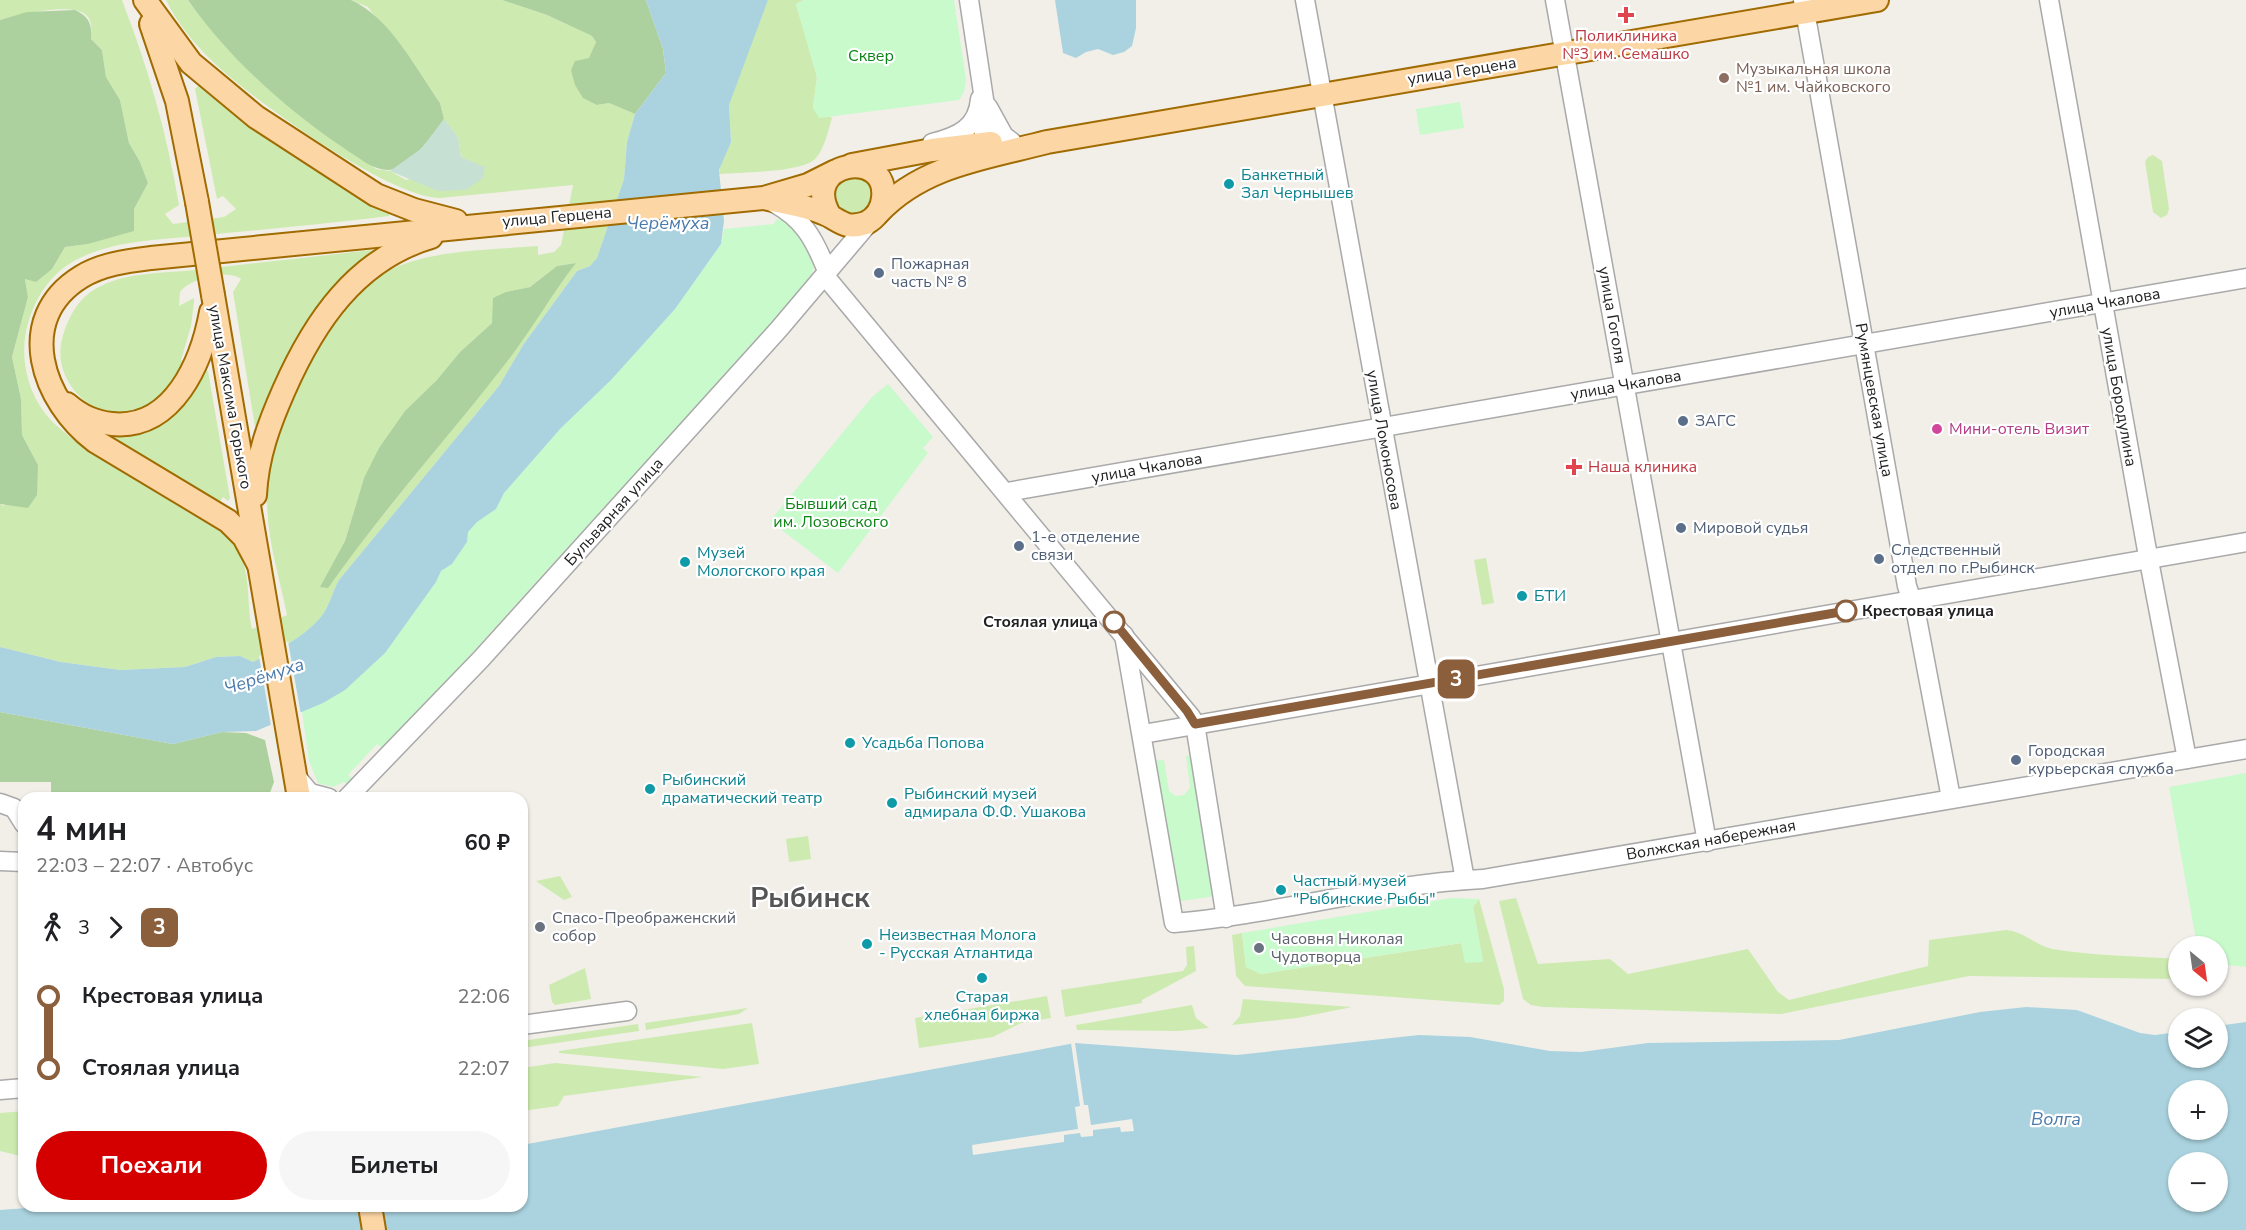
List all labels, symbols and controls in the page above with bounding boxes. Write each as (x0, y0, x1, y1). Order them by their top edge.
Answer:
marker: Поликлиника №3 им. Семашко (1617, 6, 1635, 24)
place label: Поликлиника №3 им. Семашко (1562, 25, 1690, 65)
park label: Сквер (848, 45, 894, 67)
street label: улица Герцена (1406, 52, 1518, 90)
place label: Музыкальная школа №1 им. Чайковского (1736, 58, 1891, 98)
marker: Музыкальная школа №1 им. Чайковского (1717, 71, 1731, 85)
place label: Банкетный Зал Чернышев (1241, 164, 1354, 204)
marker: Банкетный Зал Чернышев (1222, 177, 1236, 191)
street label: улица Герцена (501, 201, 613, 233)
water label: Черёмуха (627, 211, 709, 235)
place label: Пожарная часть № 8 (891, 253, 969, 293)
street label: улица Гоголя (1593, 265, 1631, 365)
marker: Пожарная часть № 8 (872, 266, 886, 280)
street label: улица Чкалова (2048, 282, 2162, 324)
street label: улица Максима Горького (203, 303, 257, 491)
street label: Румянцевская улица (1850, 321, 1898, 479)
street label: улица Бородулина (2096, 326, 2142, 468)
street label: улица Чкалова (1569, 364, 1683, 406)
street label: улица Ломоносова (1361, 368, 1407, 512)
place label: ЗАГС (1695, 410, 1736, 432)
marker: ЗАГС (1676, 414, 1690, 428)
place label: Мини-отель Визит (1949, 418, 2090, 440)
marker: Мини-отель Визит (1930, 422, 1944, 436)
street label: улица Чкалова (1090, 447, 1204, 489)
street label: Бульварная улица (559, 453, 669, 571)
place label: Наша клиника (1588, 456, 1697, 478)
marker: Наша клиника (1565, 458, 1583, 476)
park label: Бывший сад им. Лозовского (773, 493, 889, 533)
place label: Мировой судья (1693, 517, 1808, 539)
marker: Мировой судья (1674, 521, 1688, 535)
place label: 1-е отделение связи (1031, 526, 1140, 566)
marker: 1-е отделение связи (1012, 539, 1026, 553)
place label: Следственный отдел по г.Рыбинск (1891, 539, 2035, 579)
place label: Музей Мологского края (697, 542, 825, 582)
marker: Следственный отдел по г.Рыбинск (1872, 552, 1886, 566)
marker: Музей Мологского края (678, 555, 692, 569)
place label: БТИ (1534, 585, 1566, 607)
marker: БТИ (1515, 589, 1529, 603)
marker: Крестовая улица (1835, 600, 1857, 622)
place label: Крестовая улица (1862, 600, 1994, 622)
place label: Стоялая улица (983, 611, 1098, 633)
marker: Стоялая улица (1103, 611, 1125, 633)
water label: Черёмуха (221, 652, 307, 700)
line badge: 3 (1436, 660, 1476, 698)
text: 3 (1450, 665, 1462, 693)
place label: Усадьба Попова (861, 732, 984, 754)
marker: Усадьба Попова (843, 736, 857, 750)
place label: Городская курьерская служба (2028, 740, 2174, 780)
marker: Городская курьерская служба (2009, 753, 2023, 767)
place label: Рыбинский драматический театр (662, 769, 822, 809)
marker: Рыбинский драматический театр (643, 782, 657, 796)
place label: Рыбинский музей адмирала Ф.Ф. Ушакова (904, 783, 1086, 823)
marker: Рыбинский музей адмирала Ф.Ф. Ушакова (885, 796, 899, 810)
text: 4 мин (36, 807, 127, 852)
street label: Волжская набережная (1624, 814, 1798, 866)
text: 60 ₽ (464, 828, 510, 858)
text: 22:03 – 22:07 · Автобус (36, 852, 253, 879)
place label: Частный музей "Рыбинские Рыбы" (1293, 870, 1435, 910)
district label: Рыбинск (750, 879, 870, 917)
marker: Частный музей "Рыбинские Рыбы" (1274, 883, 1288, 897)
place label: Спасо-Преображенский собор (552, 907, 736, 947)
icon: walk (36, 911, 69, 944)
icon: forward (99, 911, 132, 944)
text: 3 (153, 913, 166, 941)
text: 3 (78, 914, 90, 941)
marker: Спасо-Преображенский собор (533, 920, 547, 934)
place label: Неизвестная Молога - Русская Атлантида (879, 924, 1036, 964)
place label: Часовня Николая Чудотворца (1271, 928, 1403, 968)
north arrow (2168, 936, 2228, 996)
map controls (2168, 936, 2228, 1212)
marker: Неизвестная Молога - Русская Атлантида (860, 937, 874, 951)
marker: Часовня Николая Чудотворца (1252, 941, 1266, 955)
marker: Старая хлебная биржа (975, 971, 989, 985)
text: Крестовая улица (82, 981, 263, 1011)
text: 22:06 (457, 983, 510, 1010)
place label: Старая хлебная биржа (924, 986, 1040, 1026)
button: layers (2168, 1008, 2228, 1068)
text: Стоялая улица (82, 1053, 240, 1083)
text: 22:07 (457, 1055, 510, 1082)
button: + (2168, 1080, 2228, 1140)
water label: Волга (2031, 1107, 2081, 1131)
button: Поехали (36, 1131, 267, 1200)
button: Билеты (279, 1131, 510, 1200)
button: − (2168, 1152, 2228, 1212)

